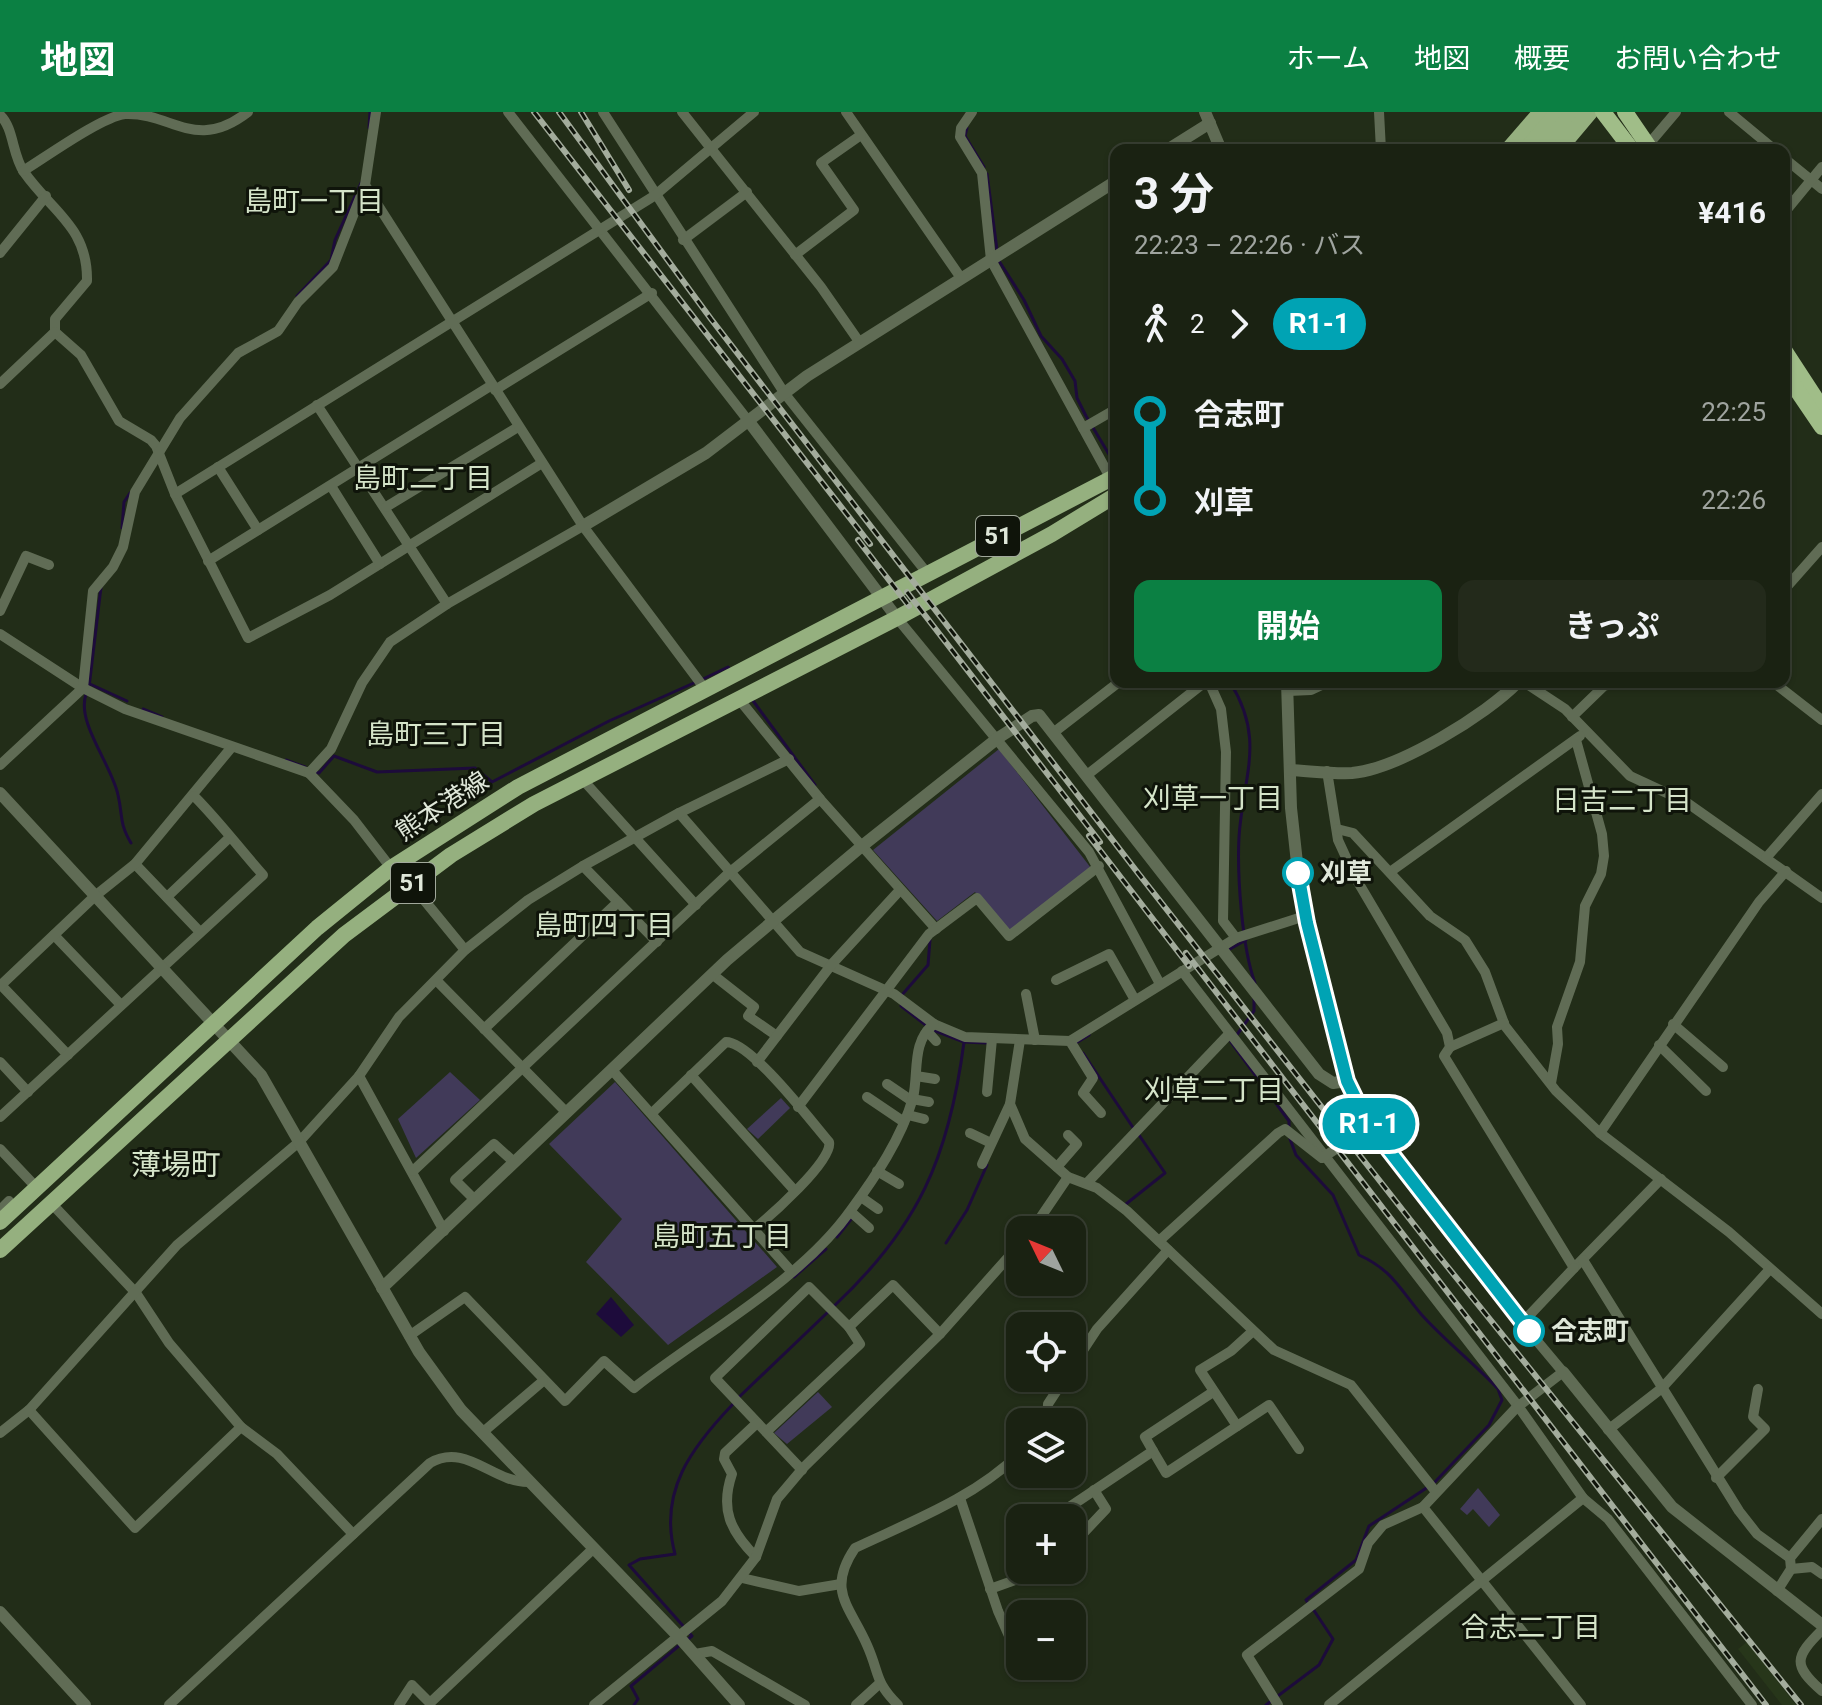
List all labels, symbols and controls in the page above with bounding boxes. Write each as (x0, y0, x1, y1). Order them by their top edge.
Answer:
text: 地図 (40, 38, 116, 82)
text: ホーム (1287, 42, 1370, 75)
text: 地図 (1414, 42, 1470, 75)
text: 概要 (1514, 42, 1570, 75)
text: お問い合わせ (1614, 42, 1782, 75)
text: 3 分 (1134, 168, 1214, 220)
district label: 島町一丁目 (244, 185, 384, 218)
text: ¥416 (1698, 195, 1766, 230)
text: 22:23 – 22:26 · バス (1134, 230, 1365, 260)
icon: walk (1134, 302, 1178, 346)
icon: forward (1217, 302, 1261, 346)
text: R1-1 (1289, 307, 1350, 340)
text: 2 (1190, 309, 1205, 339)
text: 合志町 (1194, 397, 1284, 432)
text: 22:25 (1701, 397, 1766, 427)
district label: 島町二丁目 (353, 462, 493, 495)
text: 刈草 (1194, 485, 1254, 520)
text: 22:26 (1701, 485, 1766, 515)
road number: 51 (976, 516, 1020, 556)
button: 開始 (1134, 580, 1442, 672)
button: きっぷ (1458, 580, 1766, 672)
district label: 島町三丁目 (366, 718, 506, 751)
street label: 熊本港線 (390, 765, 494, 847)
district label: 刈草一丁目 (1143, 782, 1283, 815)
district label: 日吉二丁目 (1552, 784, 1692, 817)
marker: 刈草 (1283, 858, 1313, 888)
place label: 刈草 (1320, 858, 1372, 888)
road number: 51 (391, 863, 435, 903)
district label: 島町四丁目 (534, 909, 674, 942)
district label: 刈草二丁目 (1144, 1074, 1284, 1107)
line badge: R1-1 (1313, 1098, 1425, 1150)
text: R1-1 (1338, 1107, 1400, 1140)
district label: 薄場町 (131, 1147, 221, 1182)
north arrow (1006, 1216, 1086, 1296)
map controls (1006, 1216, 1086, 1680)
district label: 島町五丁目 (652, 1220, 792, 1253)
button: locate (1006, 1312, 1086, 1392)
marker: 合志町 (1514, 1316, 1544, 1346)
place label: 合志町 (1551, 1316, 1629, 1346)
button: layers (1006, 1408, 1086, 1488)
button: + (1006, 1504, 1086, 1584)
button: − (1006, 1600, 1086, 1680)
district label: 合志二丁目 (1461, 1611, 1601, 1644)

